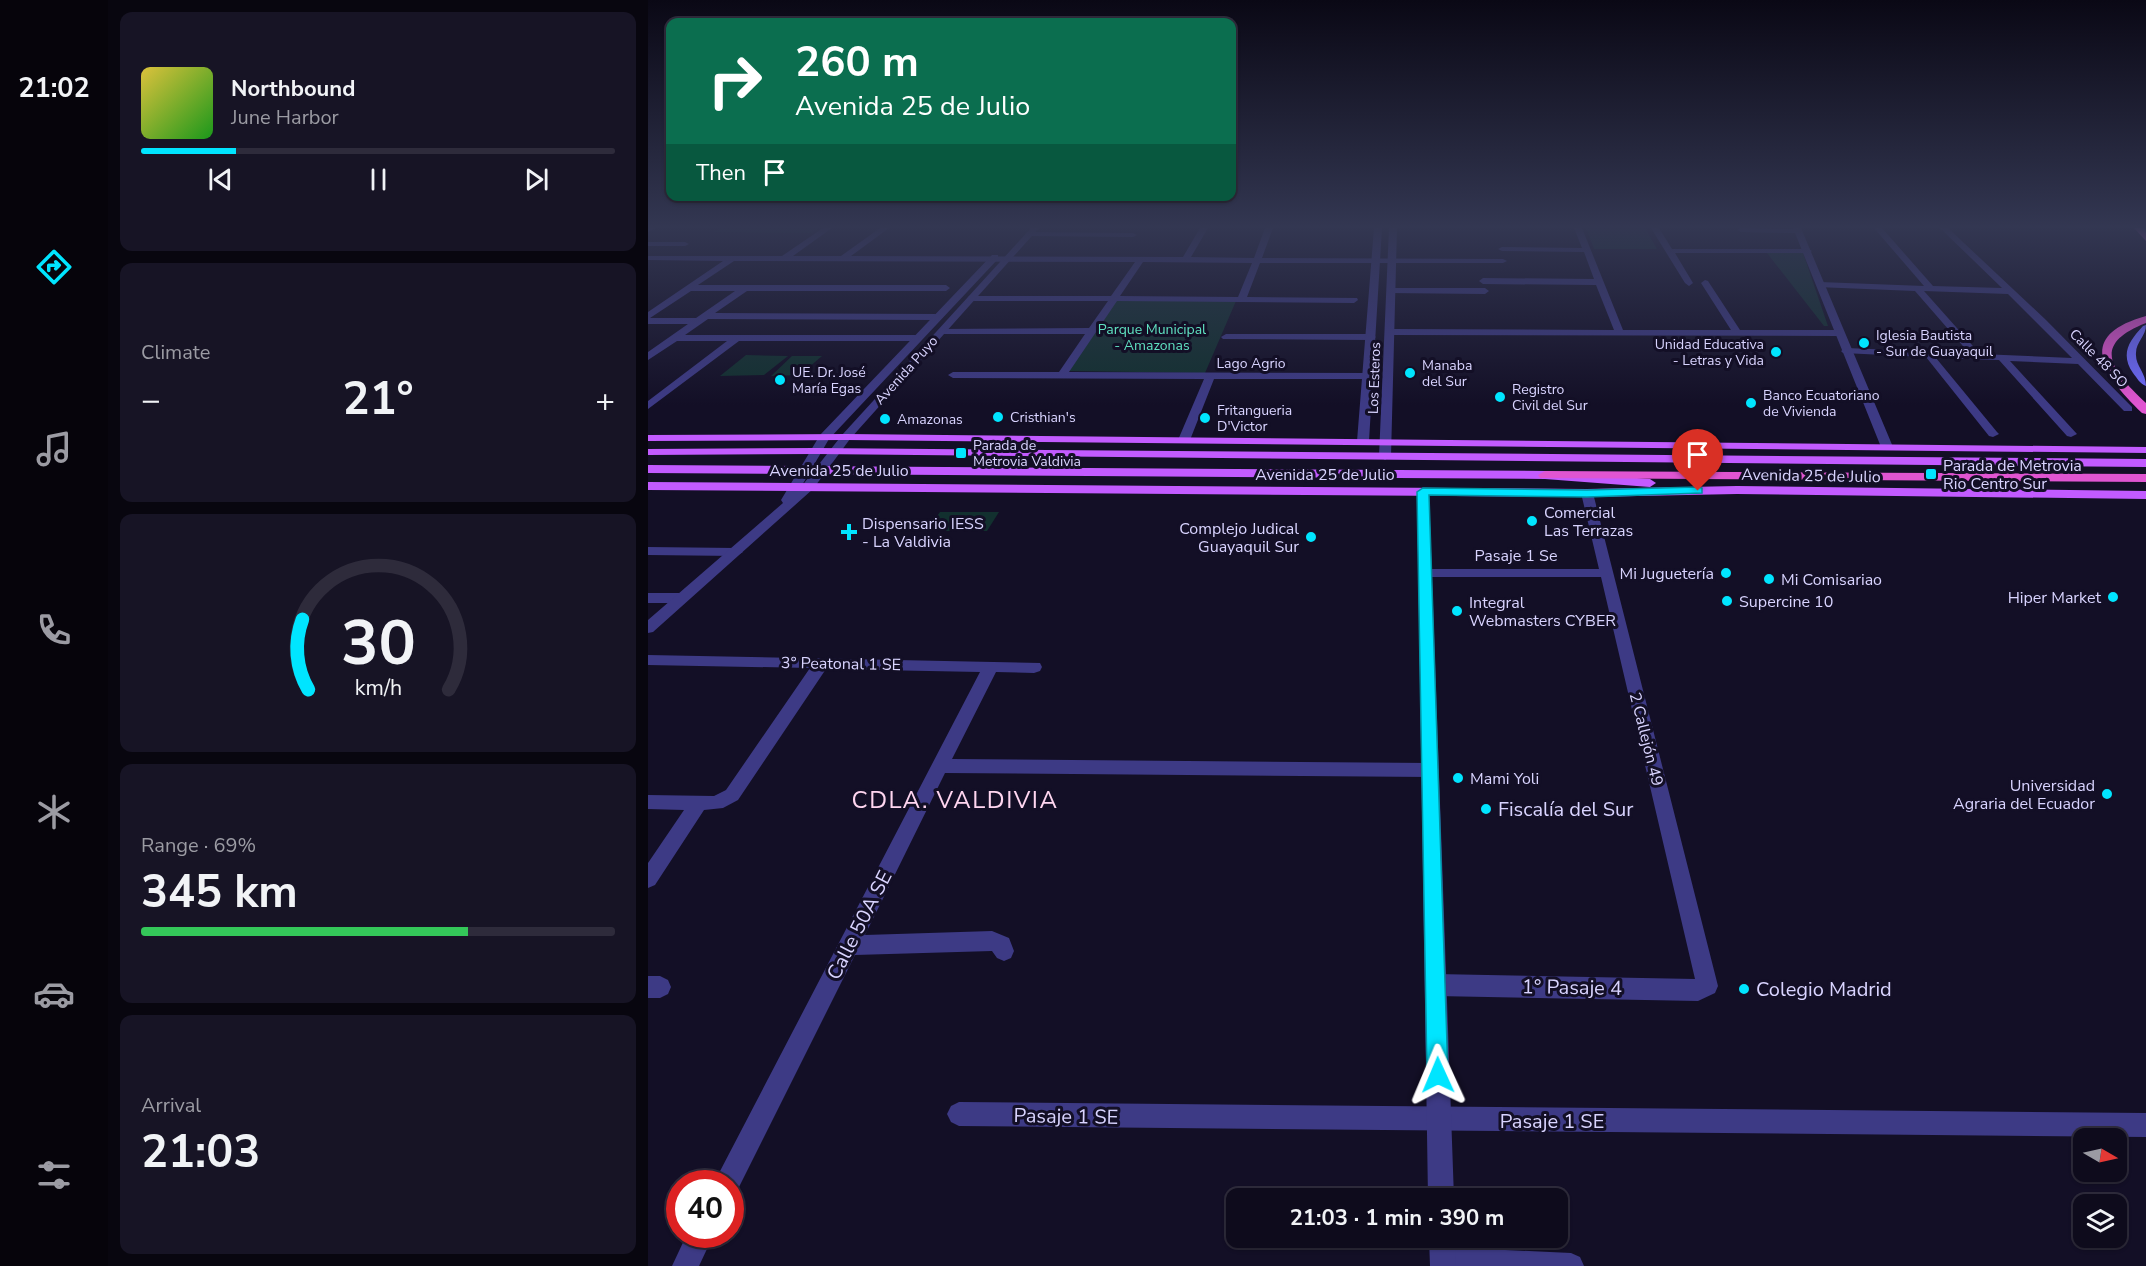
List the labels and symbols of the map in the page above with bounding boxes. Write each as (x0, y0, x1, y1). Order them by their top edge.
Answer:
park label: Parque Municipal - Amazonas (1098, 320, 1207, 355)
street label: Calle 48 SO (2065, 325, 2132, 392)
place label: Iglesia Bautista - Sur de Guayaquil (1876, 326, 1994, 361)
street label: Avenida Puyo (870, 332, 942, 409)
place label: Unidad Educativa - Letras y Vida (1655, 335, 1764, 370)
marker: Iglesia Bautista - Sur de Guayaquil (1857, 336, 1871, 350)
street label: Los Esteros (1364, 341, 1385, 414)
marker: Unidad Educativa - Letras y Vida (1769, 345, 1783, 359)
street label: Lago Agrio (1217, 354, 1286, 373)
place label: Manaba del Sur (1422, 356, 1472, 391)
place label: UE. Dr. José María Egas (792, 363, 866, 398)
marker: Manaba del Sur (1403, 366, 1417, 380)
marker: UE. Dr. José María Egas (773, 373, 787, 387)
place label: Registro Civil del Sur (1512, 380, 1588, 415)
place label: Banco Ecuatoriano de Vivienda (1763, 386, 1880, 421)
marker: Registro Civil del Sur (1493, 390, 1507, 404)
marker: Banco Ecuatoriano de Vivienda (1744, 396, 1758, 410)
place label: Fritangueria D'Victor (1217, 401, 1292, 436)
place label: Cristhian's (1010, 408, 1076, 427)
place label: Amazonas (897, 410, 963, 429)
marker: Cristhian's (991, 410, 1005, 424)
marker: Fritangueria D'Victor (1198, 411, 1212, 425)
marker: Amazonas (878, 412, 892, 426)
pin (1672, 429, 1723, 491)
place label: Parada de Metrovia Valdivia (973, 436, 1081, 471)
marker: Parada de Metrovia Valdivia (954, 446, 968, 460)
place label: Parada de Metrovia Rio Centro Sur (1943, 455, 2082, 495)
street label: Avenida 25 de Julio (769, 460, 909, 482)
street label: Avenida 25 de Julio (1255, 464, 1395, 486)
street label: Avenida 25 de Julio (1741, 464, 1881, 488)
marker: Parada de Metrovia Rio Centro Sur (1924, 467, 1938, 481)
place label: Comercial Las Terrazas (1544, 502, 1633, 542)
place label: Dispensario IESS - La Valdivia (862, 513, 984, 553)
marker: Comercial Las Terrazas (1525, 514, 1539, 528)
place label: Complejo Judical Guayaquil Sur (1179, 518, 1299, 558)
marker: Dispensario IESS - La Valdivia (840, 523, 858, 541)
marker: Complejo Judical Guayaquil Sur (1304, 530, 1318, 544)
street label: Pasaje 1 Se (1475, 545, 1557, 567)
place label: Mi Juguetería (1620, 563, 1714, 585)
marker: Mi Juguetería (1719, 566, 1733, 580)
place label: Mi Comisariao (1781, 569, 1882, 591)
marker: Mi Comisariao (1762, 572, 1776, 586)
place label: Hiper Market (2008, 587, 2101, 609)
marker: Hiper Market (2106, 590, 2120, 604)
place label: Supercine 10 (1739, 591, 1833, 613)
place label: Integral Webmasters CYBER (1469, 592, 1616, 632)
marker: Supercine 10 (1720, 594, 1734, 608)
marker: Integral Webmasters CYBER (1450, 604, 1464, 618)
street label: 3° Peatonal 1 SE (781, 652, 901, 676)
street label: 2 Callejón 49 (1624, 690, 1668, 788)
place label: Mami Yoli (1470, 768, 1539, 790)
marker: Mami Yoli (1451, 771, 1465, 785)
place label: Universidad Agraria del Ecuador (1953, 775, 2095, 815)
district label: CDLA. VALDIVIA (852, 784, 1059, 816)
marker: Universidad Agraria del Ecuador (2100, 787, 2114, 801)
place label: Fiscalía del Sur (1498, 796, 1633, 823)
marker: Fiscalía del Sur (1479, 802, 1493, 816)
street label: Calle 50A SE (820, 866, 898, 984)
street label: 1° Pasaje 4 (1522, 973, 1622, 1002)
place label: Colegio Madrid (1756, 976, 1892, 1003)
marker: Colegio Madrid (1737, 982, 1751, 996)
position arrow (1406, 1043, 1470, 1107)
street label: Pasaje 1 SE (1013, 1102, 1119, 1131)
street label: Pasaje 1 SE (1500, 1108, 1604, 1135)
north arrow (2073, 1128, 2127, 1182)
speed limit sign: 40 (666, 1170, 744, 1248)

